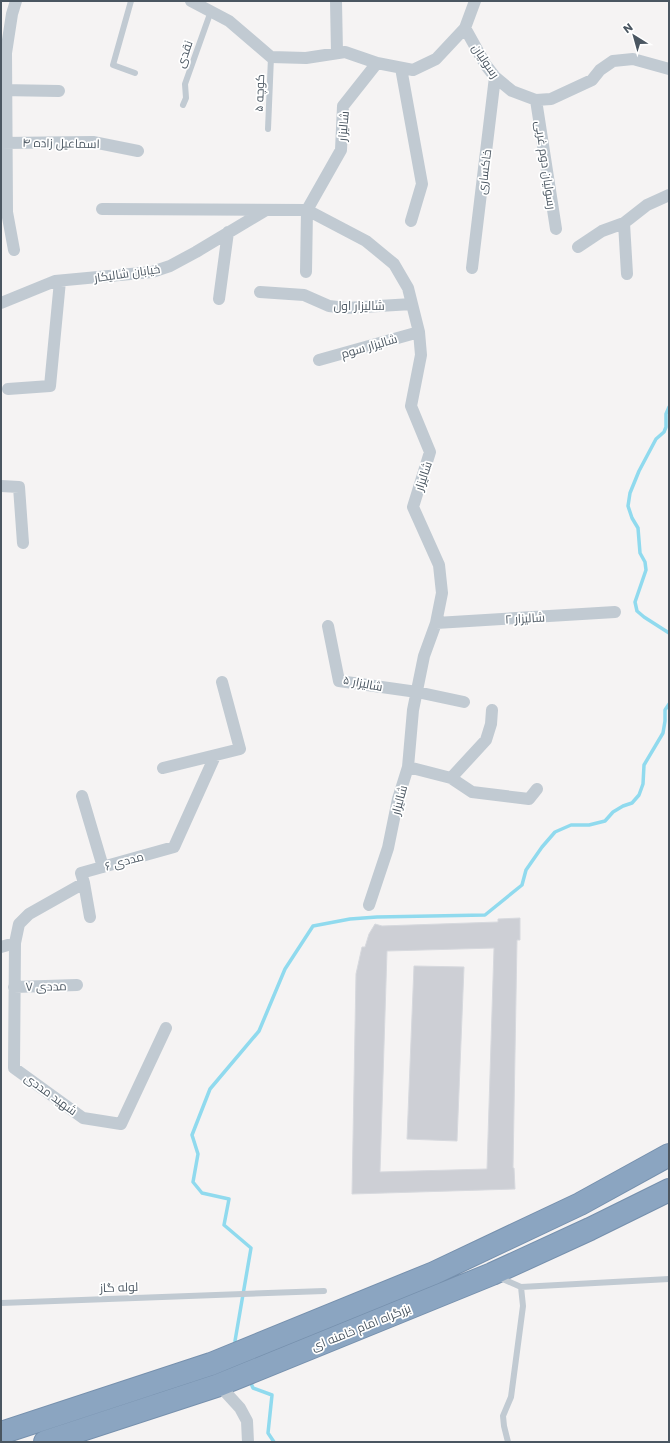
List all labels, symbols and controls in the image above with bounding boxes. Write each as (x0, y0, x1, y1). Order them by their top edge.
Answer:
north arrow (614, 16, 654, 56)
text: N (620, 19, 636, 37)
street label: نقدی (171, 38, 197, 70)
street label: رسولیان (468, 40, 504, 82)
street label: کوچه ۵ (250, 74, 269, 112)
street label: شالیزار (333, 110, 353, 143)
street label: رسولیان دوم غربی (531, 120, 561, 210)
street label: اسماعیل زاده ۴ (22, 134, 100, 152)
street label: خاکساری (473, 148, 495, 196)
street label: خیابان شالیکار (92, 260, 161, 286)
street label: شالیزار اول (333, 297, 385, 314)
street label: شالیزار سوم (339, 330, 399, 362)
street label: شالیزار (410, 459, 436, 494)
street label: شالیزار ۲ (505, 608, 545, 628)
street label: شالیزار ۵ (342, 671, 384, 695)
street label: شالیزار (387, 783, 411, 818)
street label: مددی ۶ (103, 847, 145, 875)
street label: مددی ۷ (25, 977, 67, 995)
street label: شهید مددی (21, 1069, 81, 1119)
street label: لوله گاز (98, 1278, 139, 1296)
street label: بزرگراه امام خامنه ای (309, 1299, 413, 1355)

